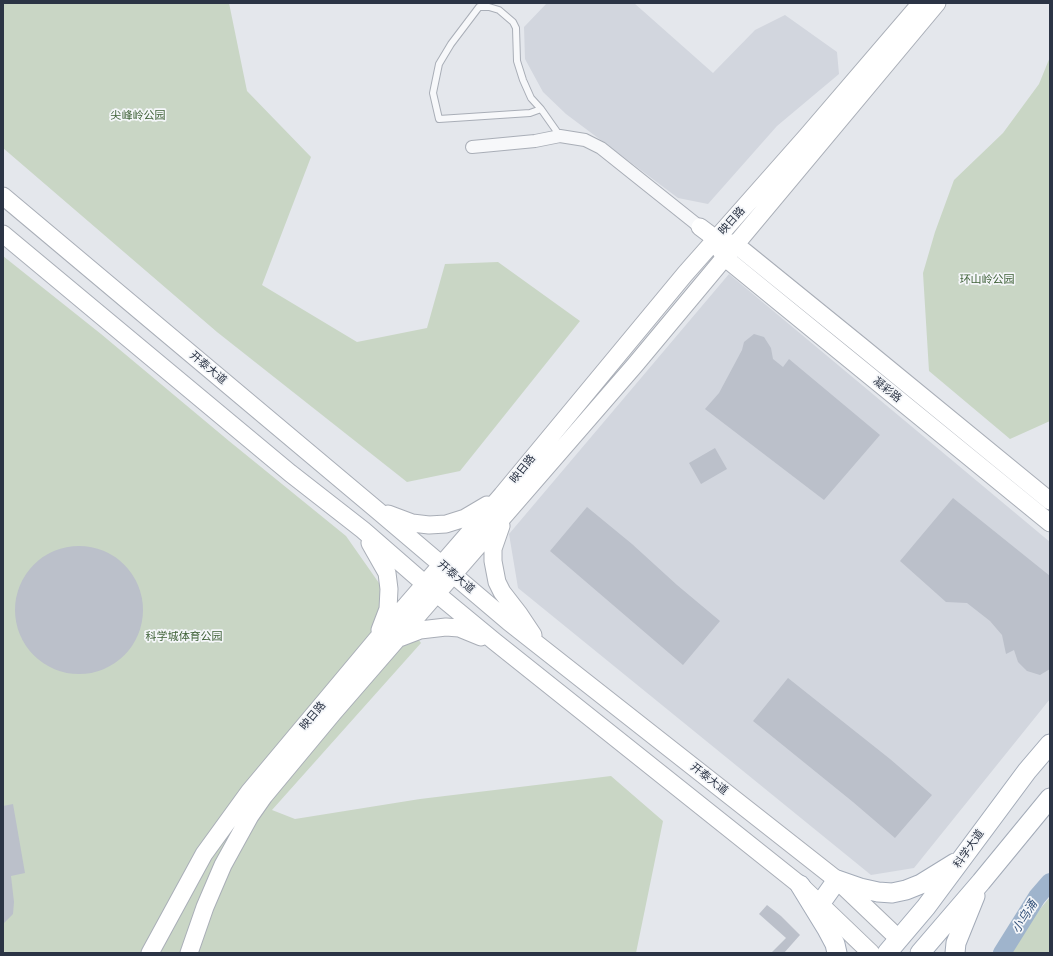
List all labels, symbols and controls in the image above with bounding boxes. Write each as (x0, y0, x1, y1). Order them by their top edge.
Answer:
park label: 尖峰岭公园 (111, 109, 165, 123)
street label: 映日路 (716, 204, 748, 238)
park label: 环山岭公园 (960, 273, 1014, 287)
street label: 开泰大道 (187, 349, 229, 387)
street label: 凝彩路 (870, 374, 904, 406)
street label: 映日路 (507, 452, 539, 486)
street label: 开泰大道 (435, 558, 477, 596)
park label: 科学城体育公园 (146, 630, 222, 644)
street label: 映日路 (297, 699, 329, 733)
street label: 开泰大道 (688, 760, 730, 798)
street label: 科学大道 (951, 827, 987, 871)
water label: 小乌涌 (1009, 898, 1041, 936)

